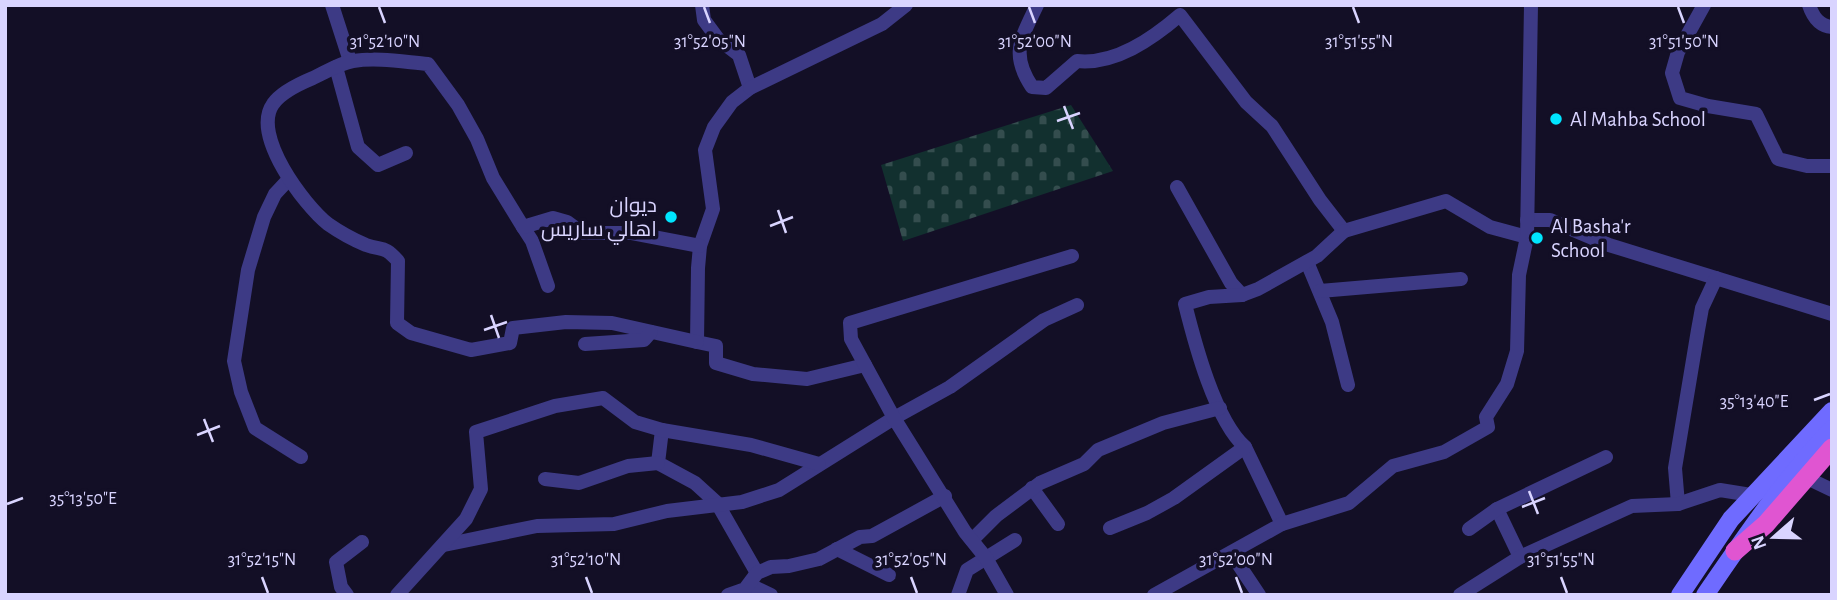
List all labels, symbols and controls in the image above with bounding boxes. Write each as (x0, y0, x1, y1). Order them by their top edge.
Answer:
text: 31°52'10"N (350, 33, 420, 51)
text: 31°52'05"N (674, 33, 746, 51)
text: 31°52'00"N (998, 33, 1072, 51)
text: 31°51'55"N (1325, 33, 1393, 51)
text: 31°51'50"N (1649, 33, 1719, 51)
place label: Al Mahba School (1570, 109, 1706, 130)
marker: Al Mahba School (1548, 111, 1564, 127)
place label: ديوان اهالي ساريس (541, 195, 657, 245)
marker: ديوان اهالي ساريس (663, 209, 679, 225)
place label: Al Basha'r School (1551, 216, 1631, 261)
marker: Al Basha'r School (1529, 230, 1545, 246)
text: 35°13'40"E (1720, 393, 1789, 411)
text: 35°13'50"E (49, 490, 117, 508)
north arrow (1739, 502, 1809, 572)
text: N (1748, 533, 1771, 552)
text: 31°52'15"N (228, 551, 296, 569)
text: 31°52'10"N (551, 551, 621, 569)
text: 31°52'05"N (875, 551, 947, 569)
text: 31°52'00"N (1199, 551, 1273, 569)
text: 31°51'55"N (1527, 551, 1595, 569)

